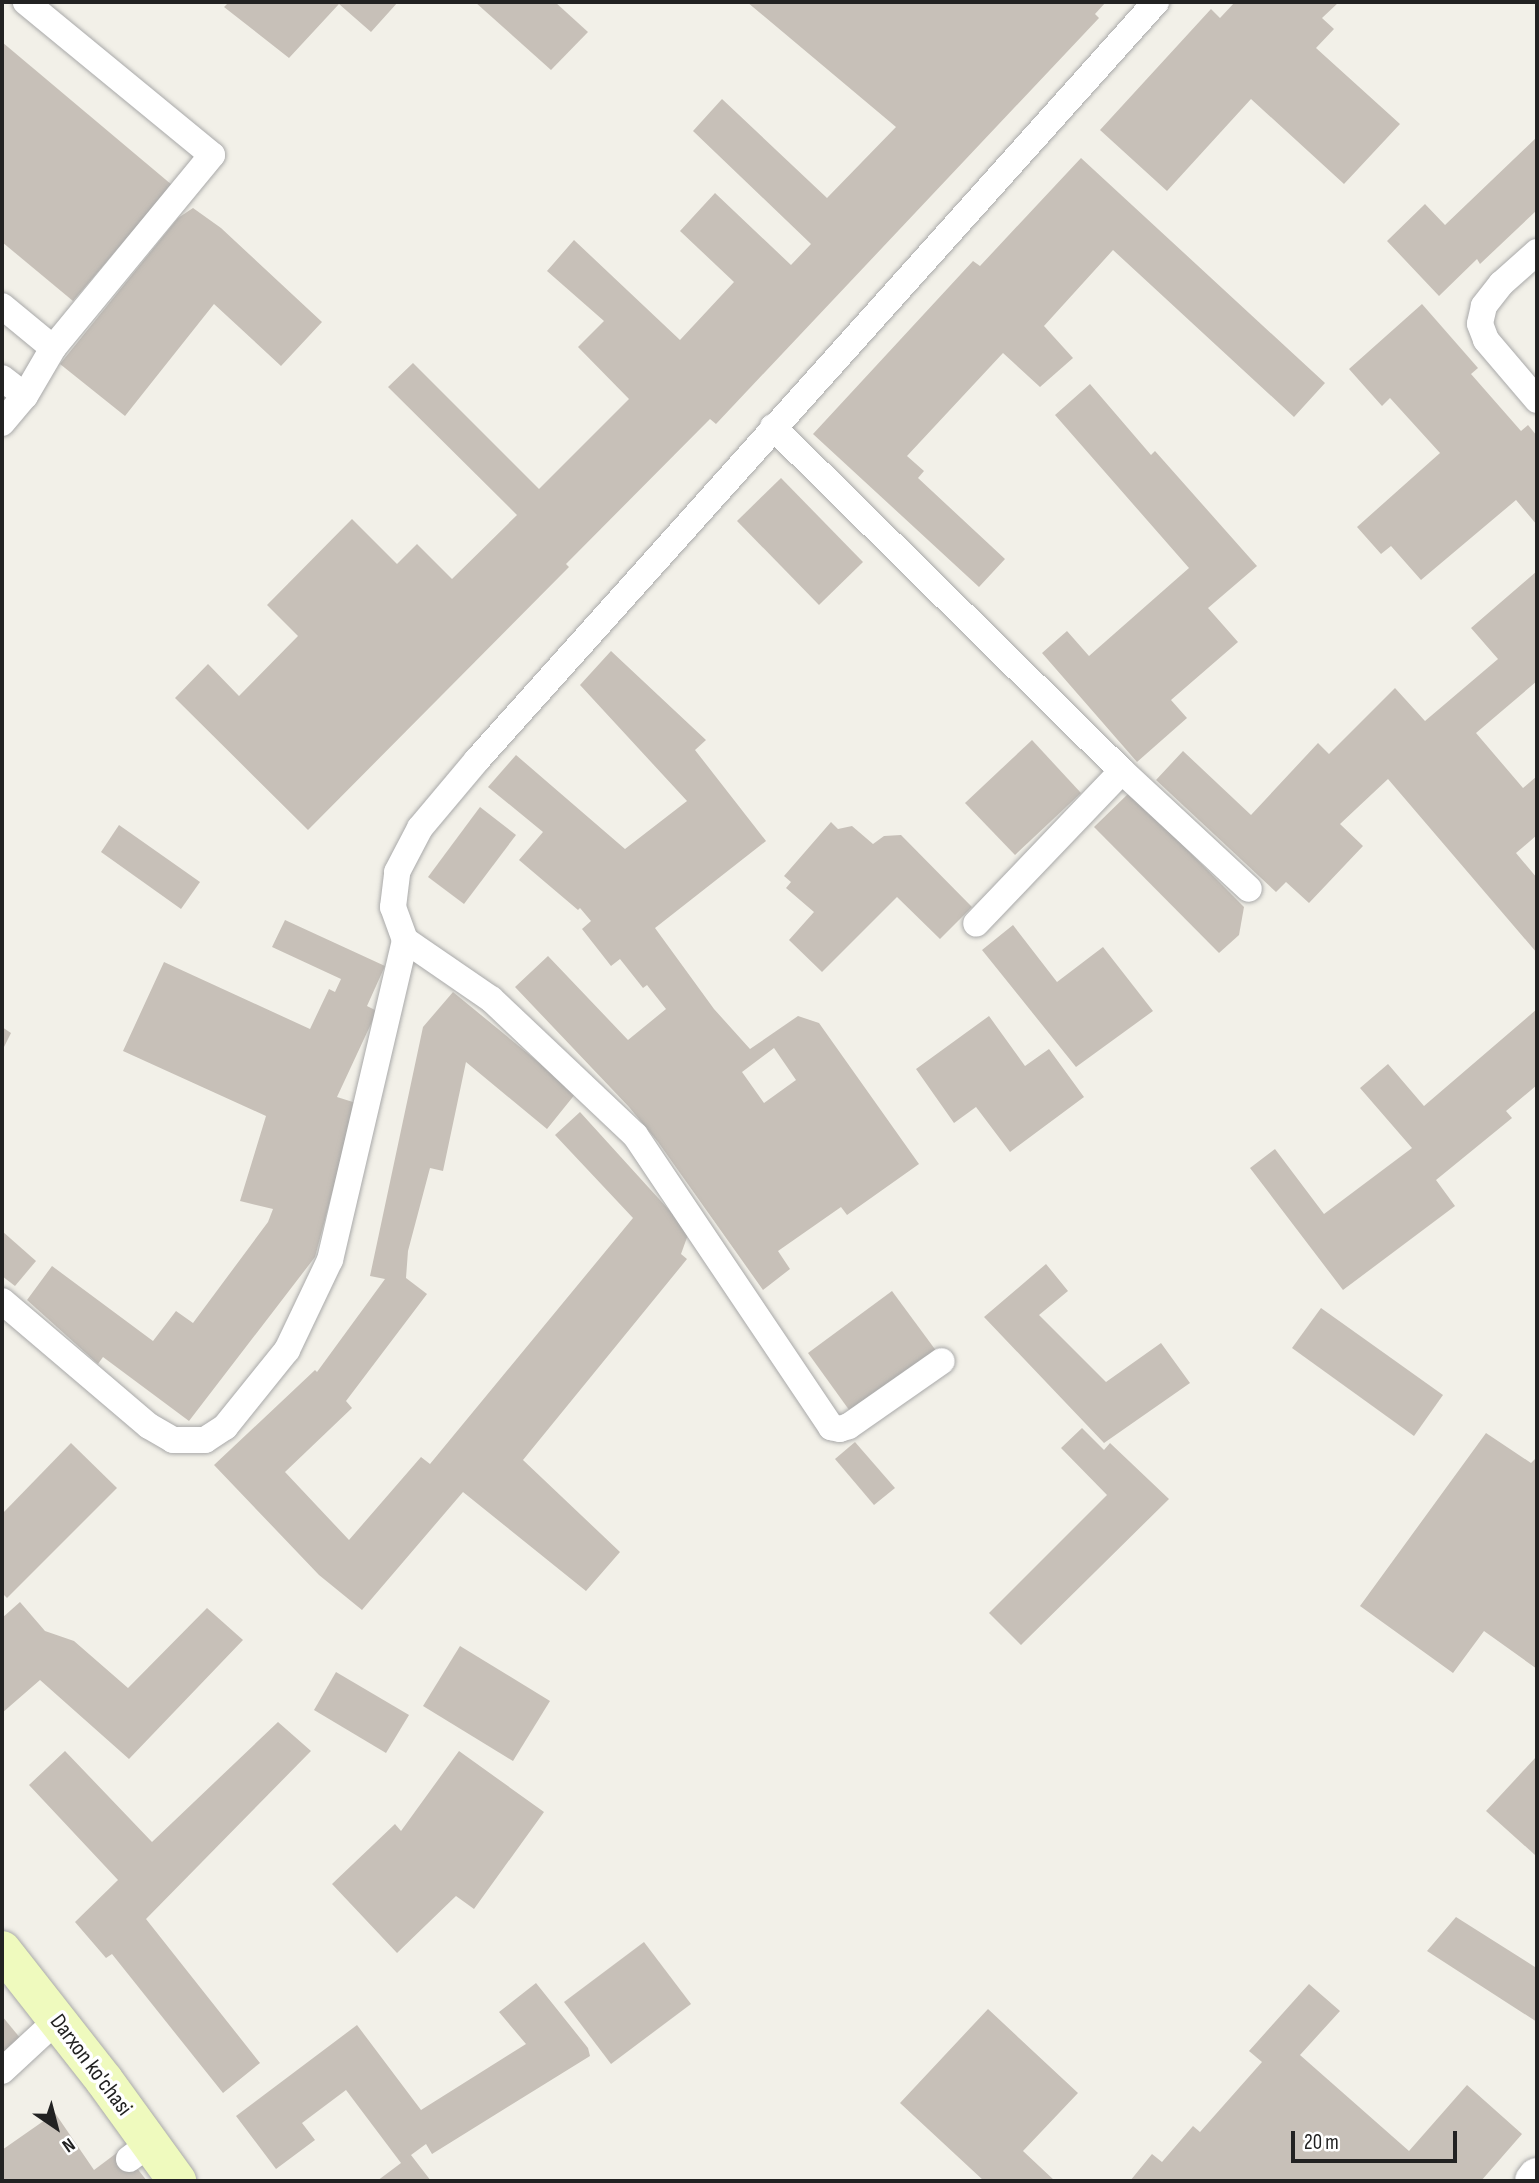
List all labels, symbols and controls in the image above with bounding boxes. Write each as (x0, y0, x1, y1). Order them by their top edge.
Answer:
street label: Darxon ko'chasi (44, 2009, 138, 2121)
north arrow (21, 2092, 91, 2162)
scale bar (1294, 2116, 1460, 2160)
text: 20 m (1304, 2130, 1339, 2155)
text: N (58, 2132, 79, 2157)

